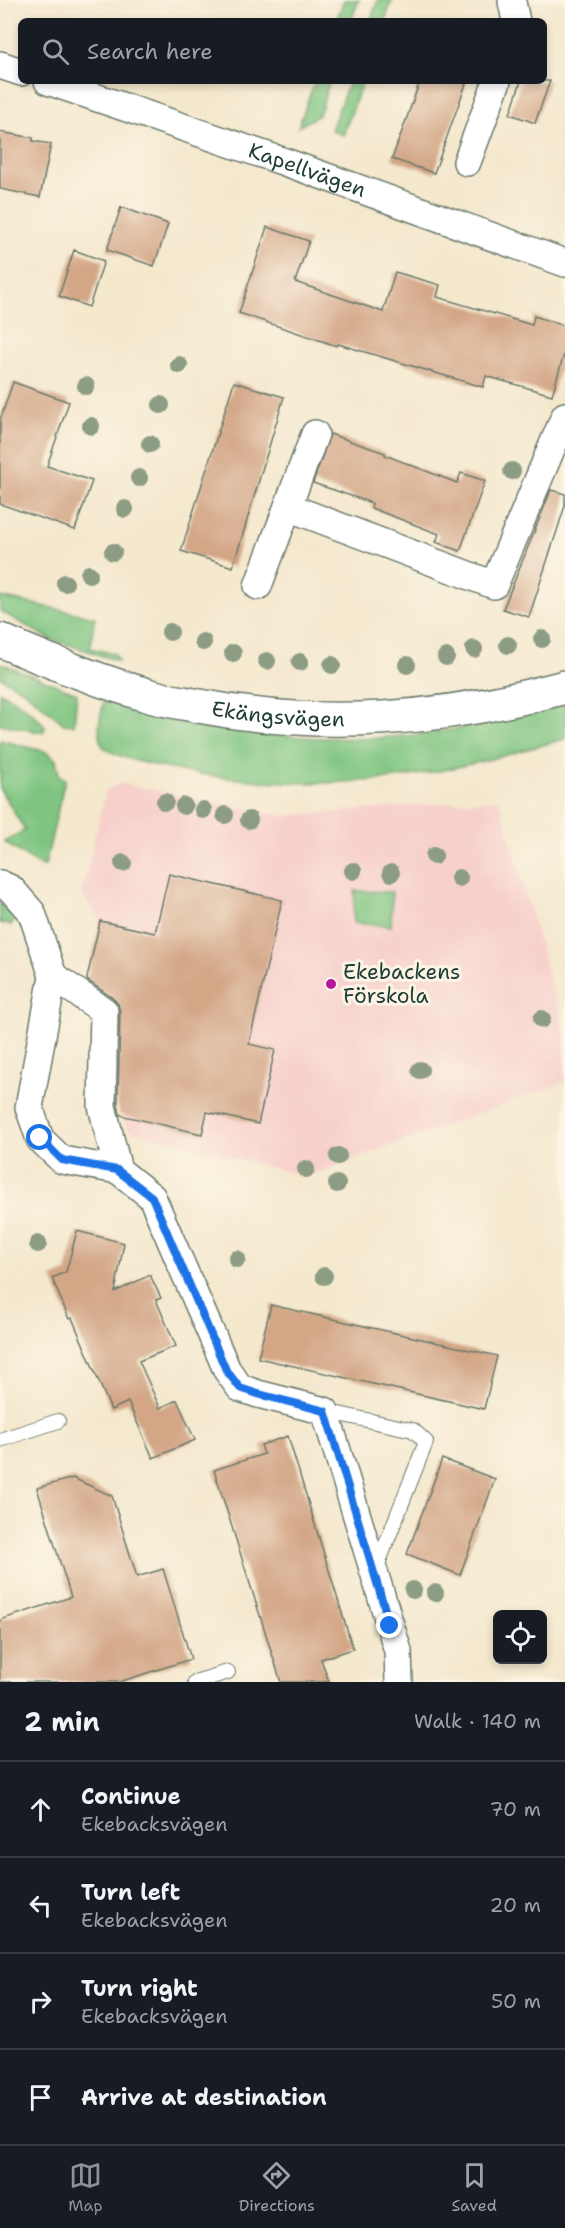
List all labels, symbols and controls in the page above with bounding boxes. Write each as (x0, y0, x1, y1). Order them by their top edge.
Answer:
search box (18, 18, 547, 84)
icon: search (39, 35, 72, 68)
text: Search here (87, 37, 213, 66)
street label: Kapellvägen (245, 137, 370, 204)
street label: Ekängsvägen (209, 695, 345, 733)
place label: Ekebackens Förskola (343, 958, 460, 1010)
marker: Ekebackens Förskola (324, 977, 338, 991)
route start (26, 1124, 52, 1150)
map controls (493, 1610, 547, 1664)
button: locate (493, 1610, 547, 1664)
route end (376, 1612, 402, 1638)
text: 2 min (24, 1704, 100, 1739)
text: Walk · 140 m (414, 1708, 541, 1734)
text: Continue (81, 1782, 181, 1811)
icon: ahead (24, 1793, 57, 1826)
text: 70 m (489, 1796, 541, 1822)
text: Ekebacksvägen (81, 1811, 227, 1837)
text: Turn left (81, 1878, 180, 1907)
icon: left (24, 1889, 57, 1922)
text: 20 m (490, 1892, 541, 1918)
text: Ekebacksvägen (81, 1907, 227, 1933)
text: Turn right (81, 1974, 198, 2003)
icon: right (24, 1985, 57, 2018)
text: 50 m (491, 1988, 541, 2014)
text: Ekebacksvägen (81, 2003, 227, 2029)
icon: arrive (24, 2081, 57, 2114)
text: Arrive at destination (81, 2083, 327, 2112)
tab: Map (68, 2159, 102, 2216)
tab: Directions (239, 2159, 315, 2216)
tab: Saved (451, 2159, 497, 2216)

